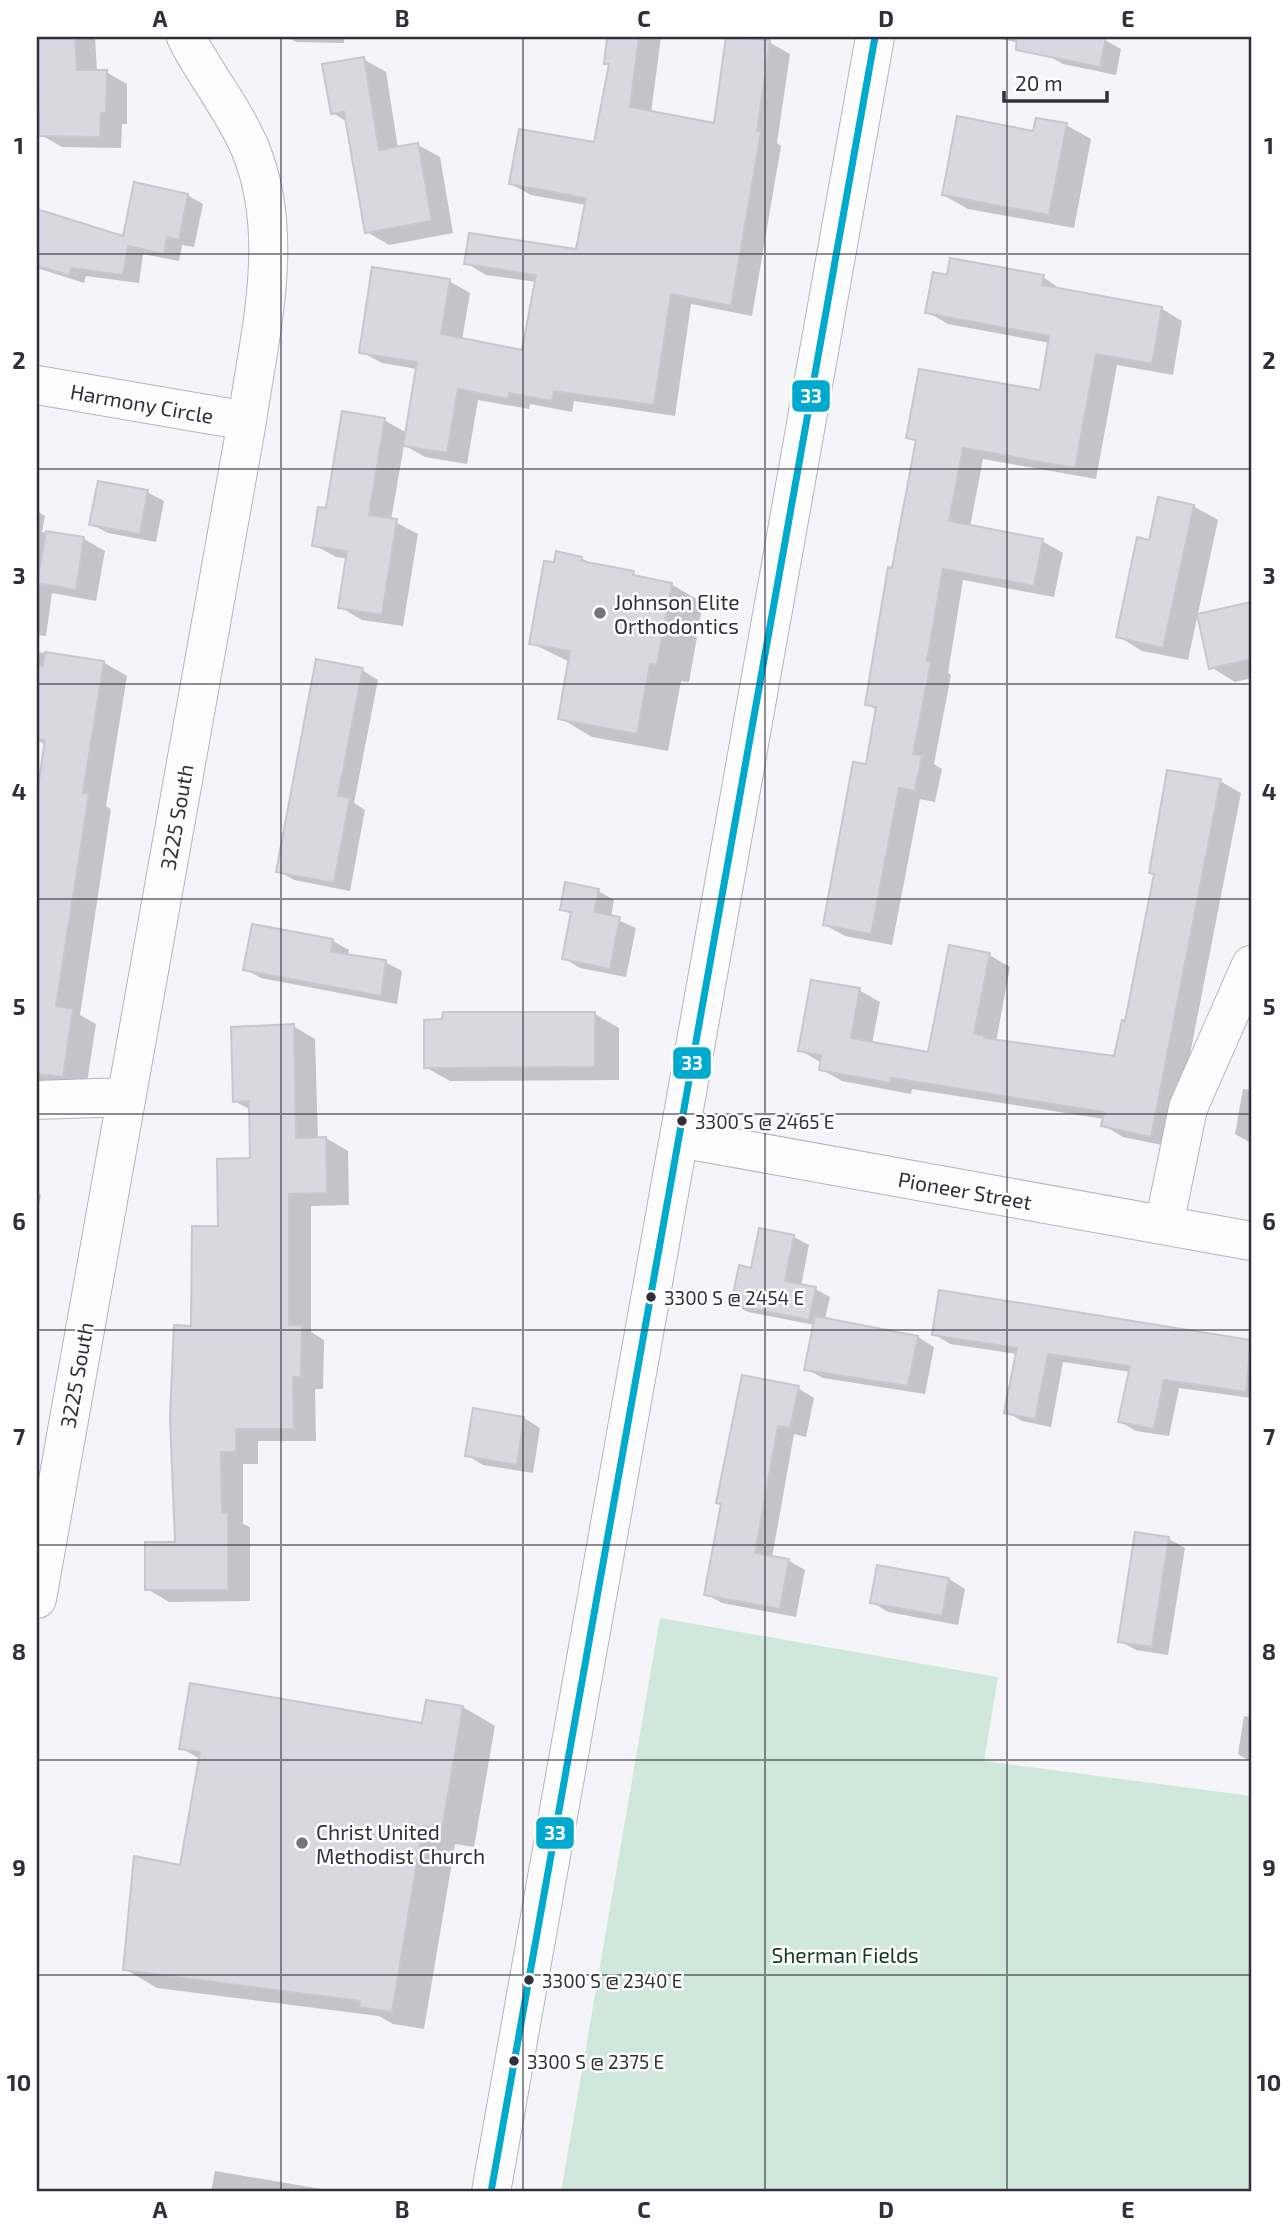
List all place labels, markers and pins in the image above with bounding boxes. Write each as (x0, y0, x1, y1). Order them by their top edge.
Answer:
place label: Johnson Elite Orthodontics (614, 589, 739, 638)
marker: Johnson Elite Orthodontics (592, 605, 608, 621)
place label: 3300 S @ 2465 E (695, 1110, 834, 1133)
marker: 3300 S @ 2465 E (675, 1114, 689, 1128)
place label: 3300 S @ 2454 E (664, 1286, 804, 1309)
marker: 3300 S @ 2454 E (644, 1290, 658, 1304)
place label: Christ United Methodist Church (316, 1819, 485, 1868)
marker: Christ United Methodist Church (294, 1835, 310, 1851)
place label: 3300 S @ 2340 E (542, 1969, 682, 1992)
marker: 3300 S @ 2340 E (522, 1973, 536, 1987)
place label: 3300 S @ 2375 E (527, 2050, 664, 2073)
marker: 3300 S @ 2375 E (507, 2054, 521, 2068)

